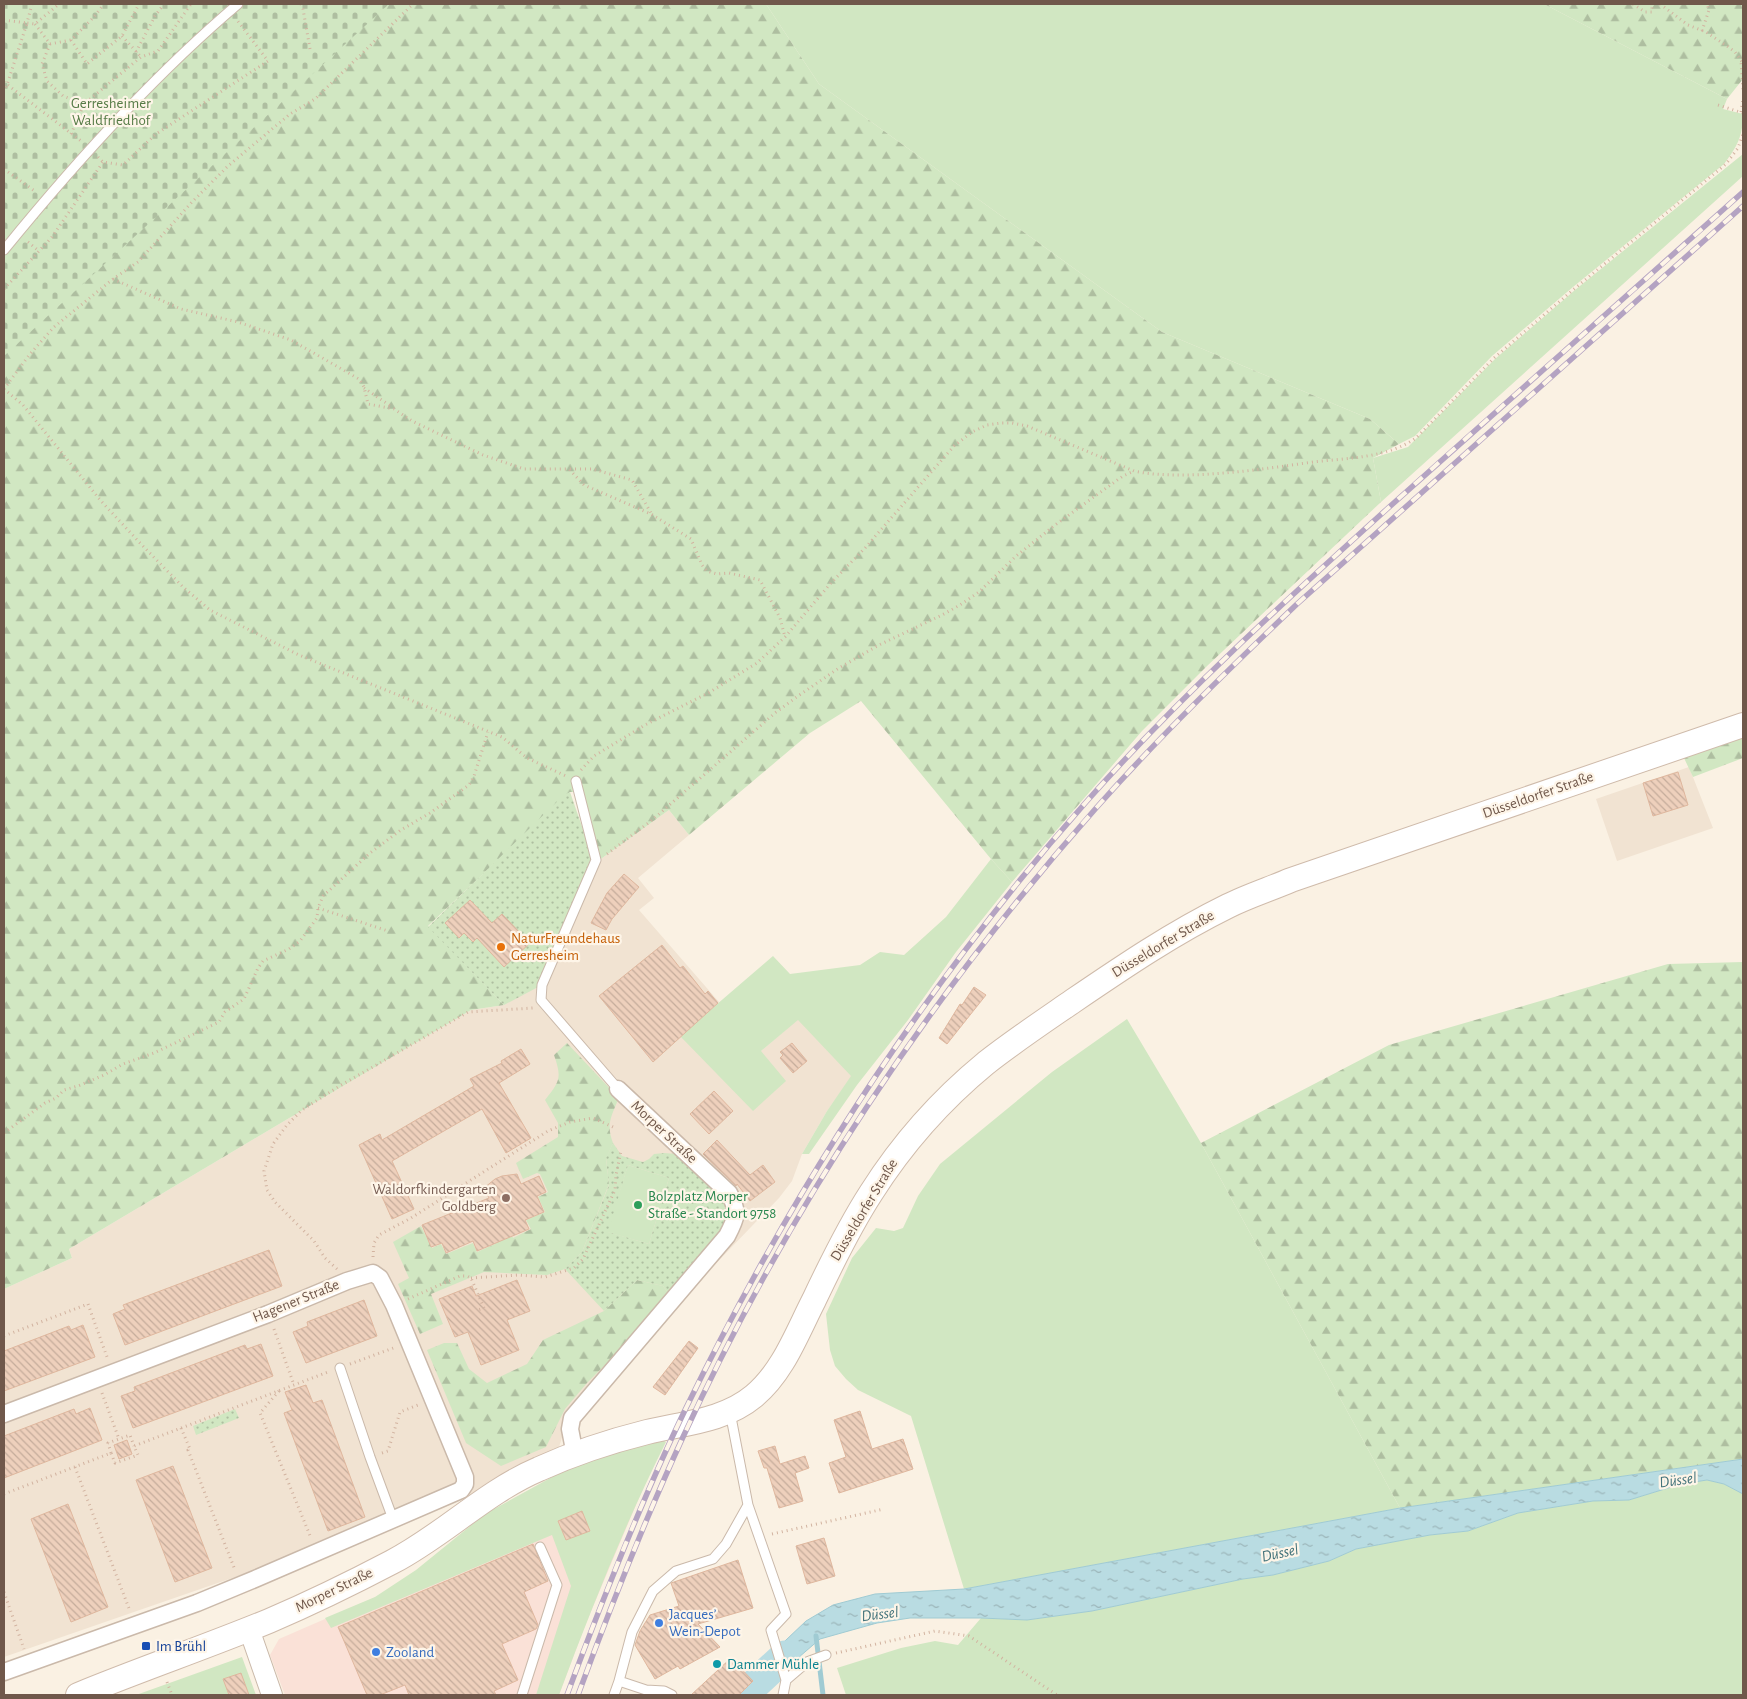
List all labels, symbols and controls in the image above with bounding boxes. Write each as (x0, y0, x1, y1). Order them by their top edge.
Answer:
park label: Gerresheimer Waldfriedhof (71, 96, 152, 128)
street label: Düsseldorfer Straße (1481, 769, 1595, 821)
street label: Düsseldorfer Straße (1109, 908, 1217, 980)
place label: NaturFreundehaus Gerresheim (511, 931, 620, 963)
marker: NaturFreundehaus Gerresheim (495, 941, 507, 953)
street label: Morper Straße (628, 1098, 700, 1166)
street label: Düsseldorfer Straße (828, 1156, 900, 1264)
place label: Waldorfkindergarten Goldberg (372, 1182, 497, 1214)
place label: Bolzplatz Morper Straße - Standort 9758 (648, 1189, 776, 1221)
marker: Waldorfkindergarten Goldberg (500, 1192, 512, 1204)
marker: Bolzplatz Morper Straße - Standort 9758 (632, 1199, 644, 1211)
street label: Hagener Straße (251, 1277, 341, 1325)
water label: Düssel (1658, 1469, 1698, 1491)
water label: Düssel (1260, 1541, 1300, 1565)
street label: Morper Straße (293, 1565, 375, 1615)
water label: Düssel (860, 1604, 900, 1624)
place label: Jacques’ Wein-Depot (669, 1607, 741, 1639)
marker: Jacques’ Wein-Depot (653, 1617, 665, 1629)
place label: Im Brühl (156, 1639, 206, 1654)
marker: Im Brühl (140, 1640, 152, 1652)
place label: Zooland (386, 1645, 434, 1660)
marker: Zooland (370, 1646, 382, 1658)
place label: Dammer Mühle (727, 1657, 819, 1672)
marker: Dammer Mühle (711, 1658, 723, 1670)

